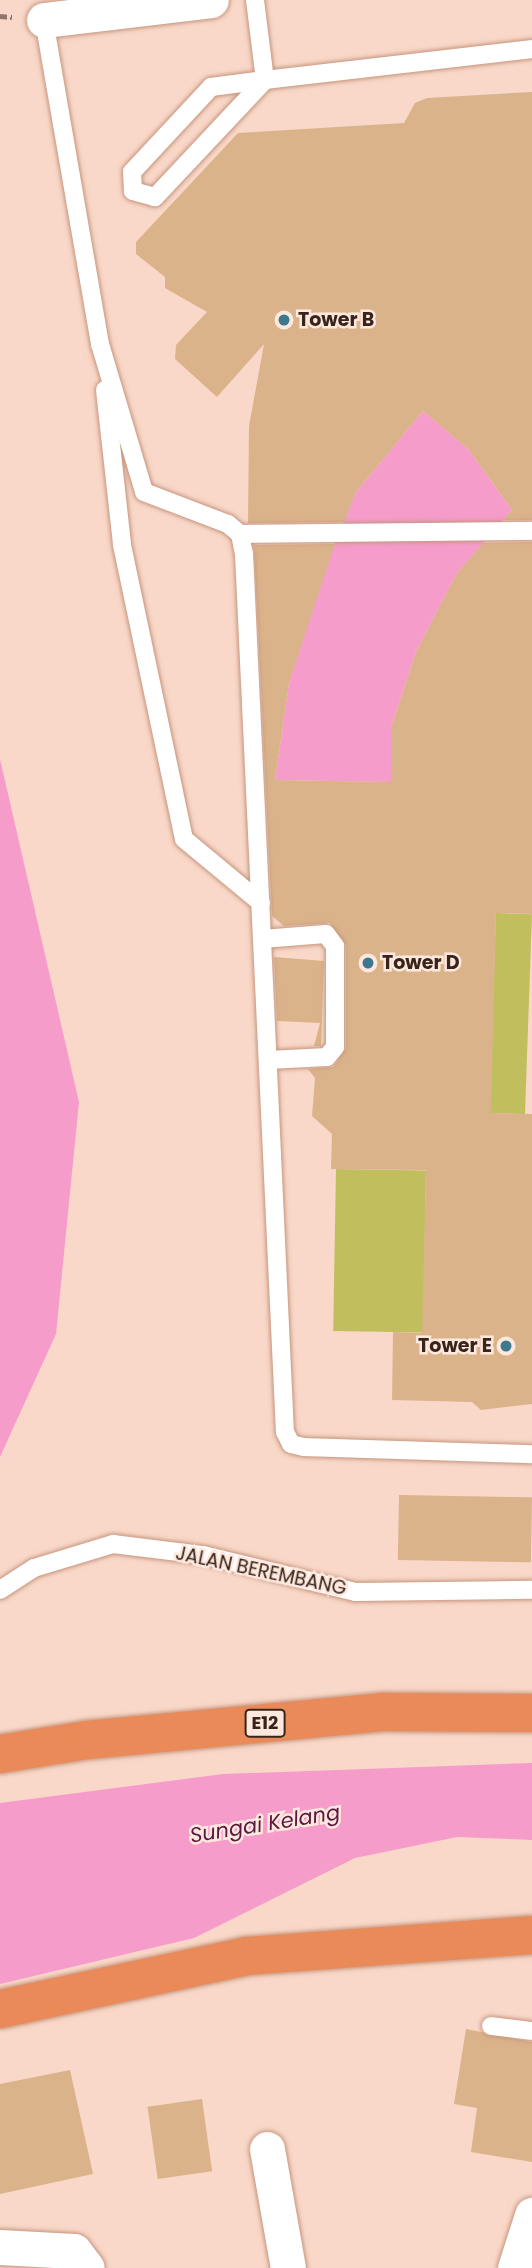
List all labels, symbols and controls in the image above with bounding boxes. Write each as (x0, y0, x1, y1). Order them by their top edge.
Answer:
place label: Tower B (298, 309, 374, 331)
marker: Tower B (276, 312, 292, 328)
place label: Tower D (382, 952, 459, 974)
marker: Tower D (360, 955, 376, 971)
place label: Tower E (418, 1335, 492, 1357)
marker: Tower E (498, 1338, 514, 1354)
street label: JALAN BEREMBANG (174, 1542, 348, 1600)
road number: E12 (244, 1708, 286, 1738)
water label: Sungai Kelang (188, 1800, 342, 1848)

